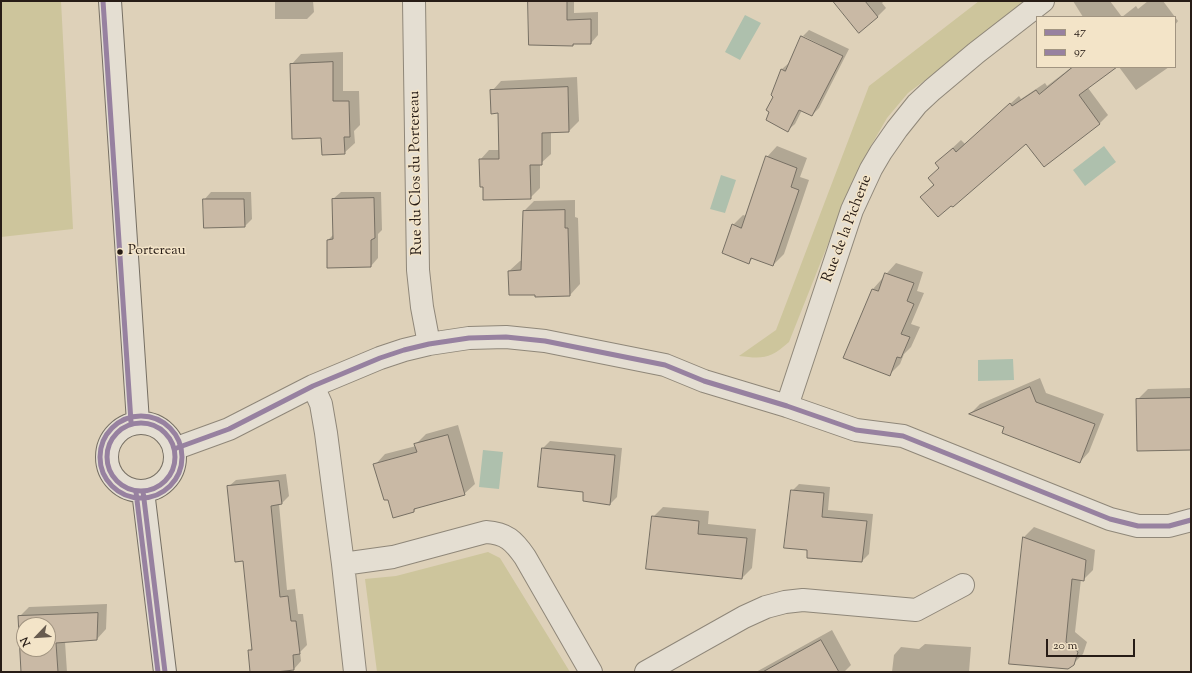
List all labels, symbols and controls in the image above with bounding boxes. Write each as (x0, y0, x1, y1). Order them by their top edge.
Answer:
legend (1036, 16, 1176, 68)
text: 47 (1074, 23, 1086, 41)
text: 97 (1074, 43, 1086, 61)
street label: Rue du Clos du Portereau (407, 91, 427, 255)
street label: Rue de la Picherie (819, 173, 877, 285)
place label: Portereau (128, 244, 186, 260)
marker: Portereau (115, 247, 125, 257)
north arrow (16, 617, 56, 657)
scale bar (1048, 631, 1137, 657)
text: N (17, 634, 35, 649)
text: 20 m (1053, 637, 1077, 655)

